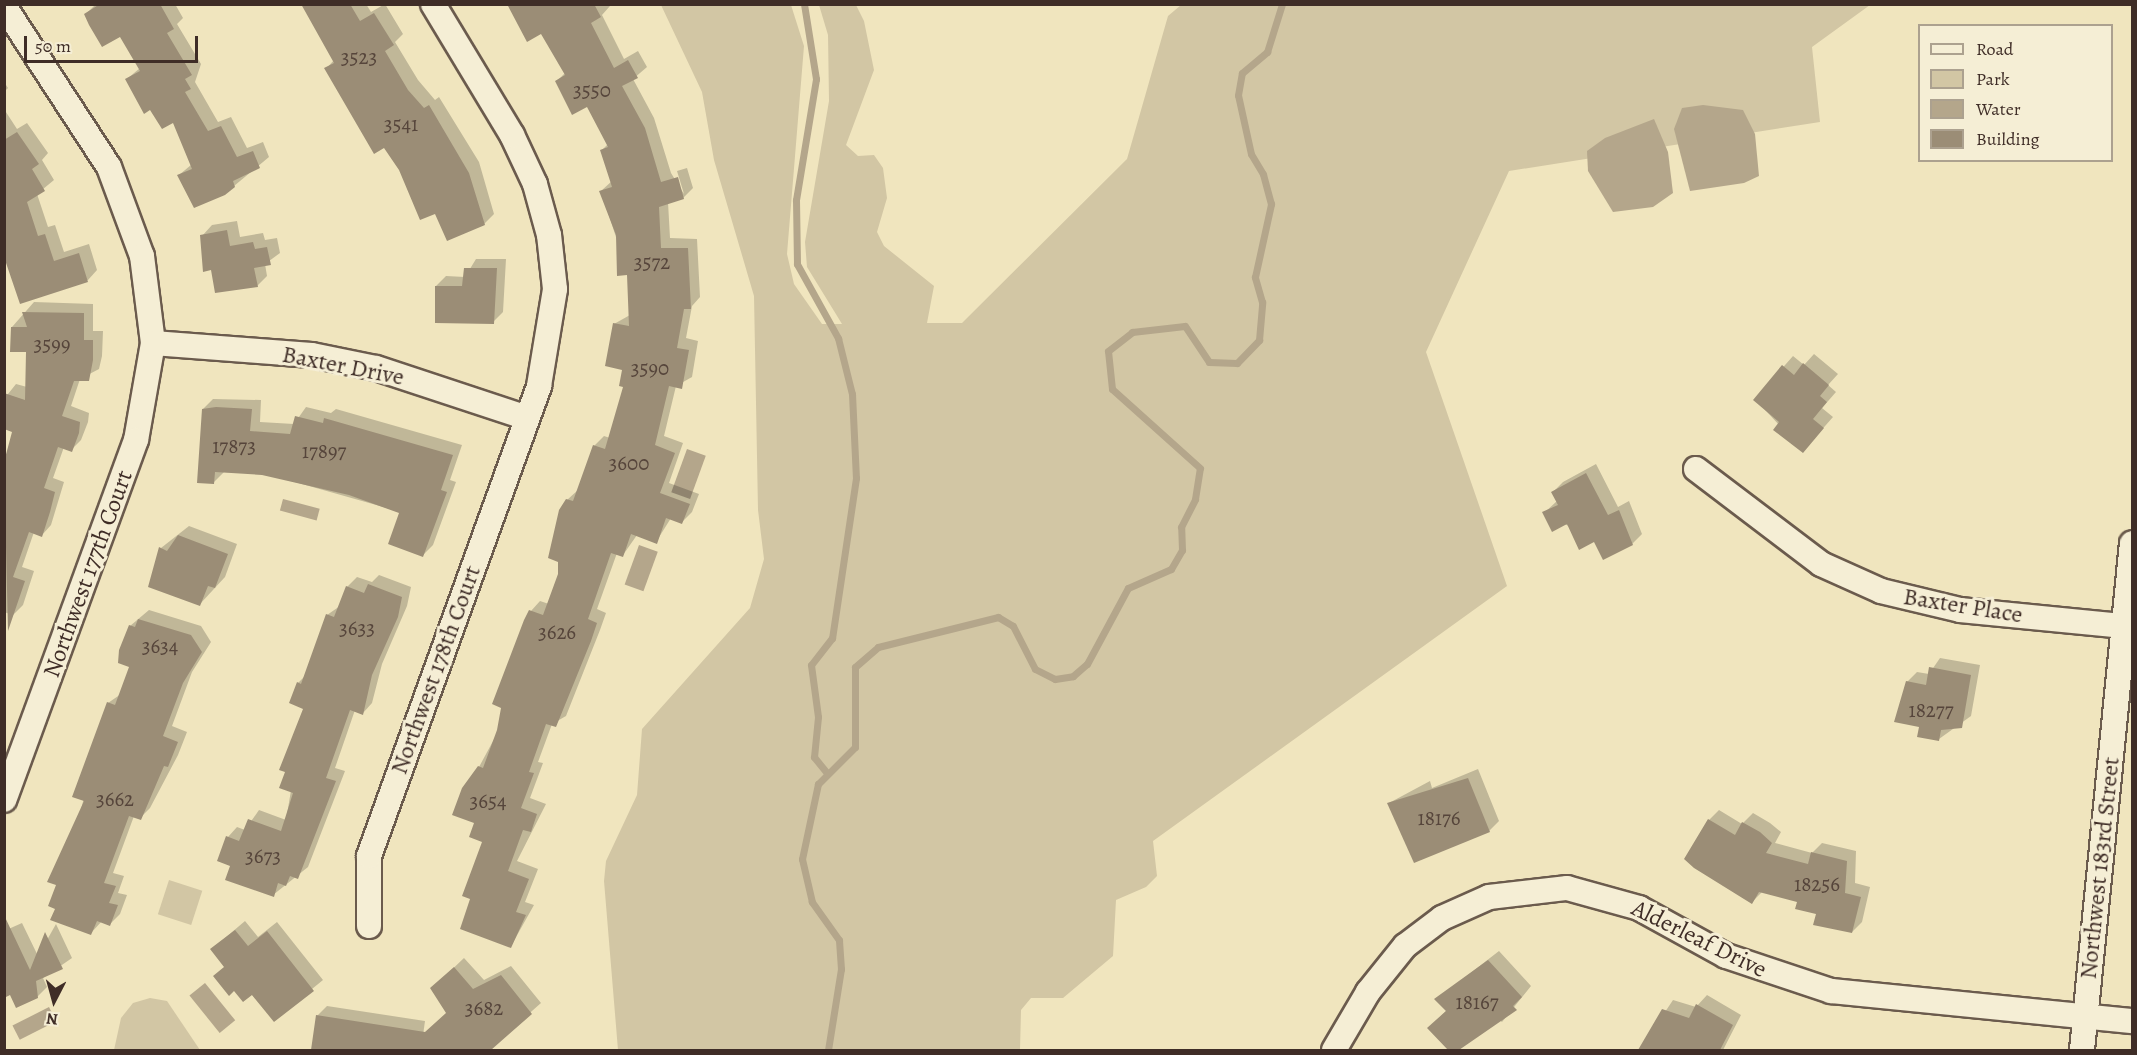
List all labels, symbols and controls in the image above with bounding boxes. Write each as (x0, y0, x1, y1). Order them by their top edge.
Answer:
scale bar (27, 24, 201, 62)
legend (1918, 24, 2113, 162)
text: 50 m (35, 34, 71, 58)
text: Road (1976, 37, 2013, 61)
house number: 3523 (341, 44, 377, 70)
text: Park (1976, 67, 2010, 91)
house number: 3550 (573, 77, 611, 103)
text: Water (1976, 97, 2021, 121)
house number: 3541 (384, 111, 418, 137)
text: Building (1976, 127, 2040, 151)
house number: 3572 (634, 249, 670, 275)
house number: 3599 (34, 331, 70, 357)
street label: Baxter Drive (280, 340, 406, 392)
house number: 3590 (631, 355, 669, 381)
house number: 17873 (212, 433, 256, 459)
house number: 17897 (302, 438, 346, 464)
house number: 3600 (609, 450, 649, 476)
street label: Northwest 177th Court (37, 467, 139, 681)
street label: Northwest 178th Court (385, 562, 487, 778)
street label: Baxter Place (1901, 582, 2025, 630)
house number: 3633 (339, 615, 375, 641)
house number: 3626 (538, 619, 576, 645)
house number: 3634 (142, 633, 178, 659)
house number: 18277 (1909, 697, 1953, 723)
street label: Northwest 183rd Street (2074, 755, 2126, 981)
house number: 3662 (96, 786, 134, 812)
house number: 3654 (470, 788, 506, 814)
house number: 18176 (1417, 805, 1461, 831)
house number: 3673 (245, 843, 281, 869)
house number: 18256 (1794, 871, 1840, 897)
street label: Alderleaf Drive (1627, 894, 1771, 984)
north arrow (24, 971, 84, 1031)
house number: 18167 (1455, 989, 1499, 1015)
house number: 3682 (465, 995, 503, 1021)
text: N (45, 1007, 59, 1030)

